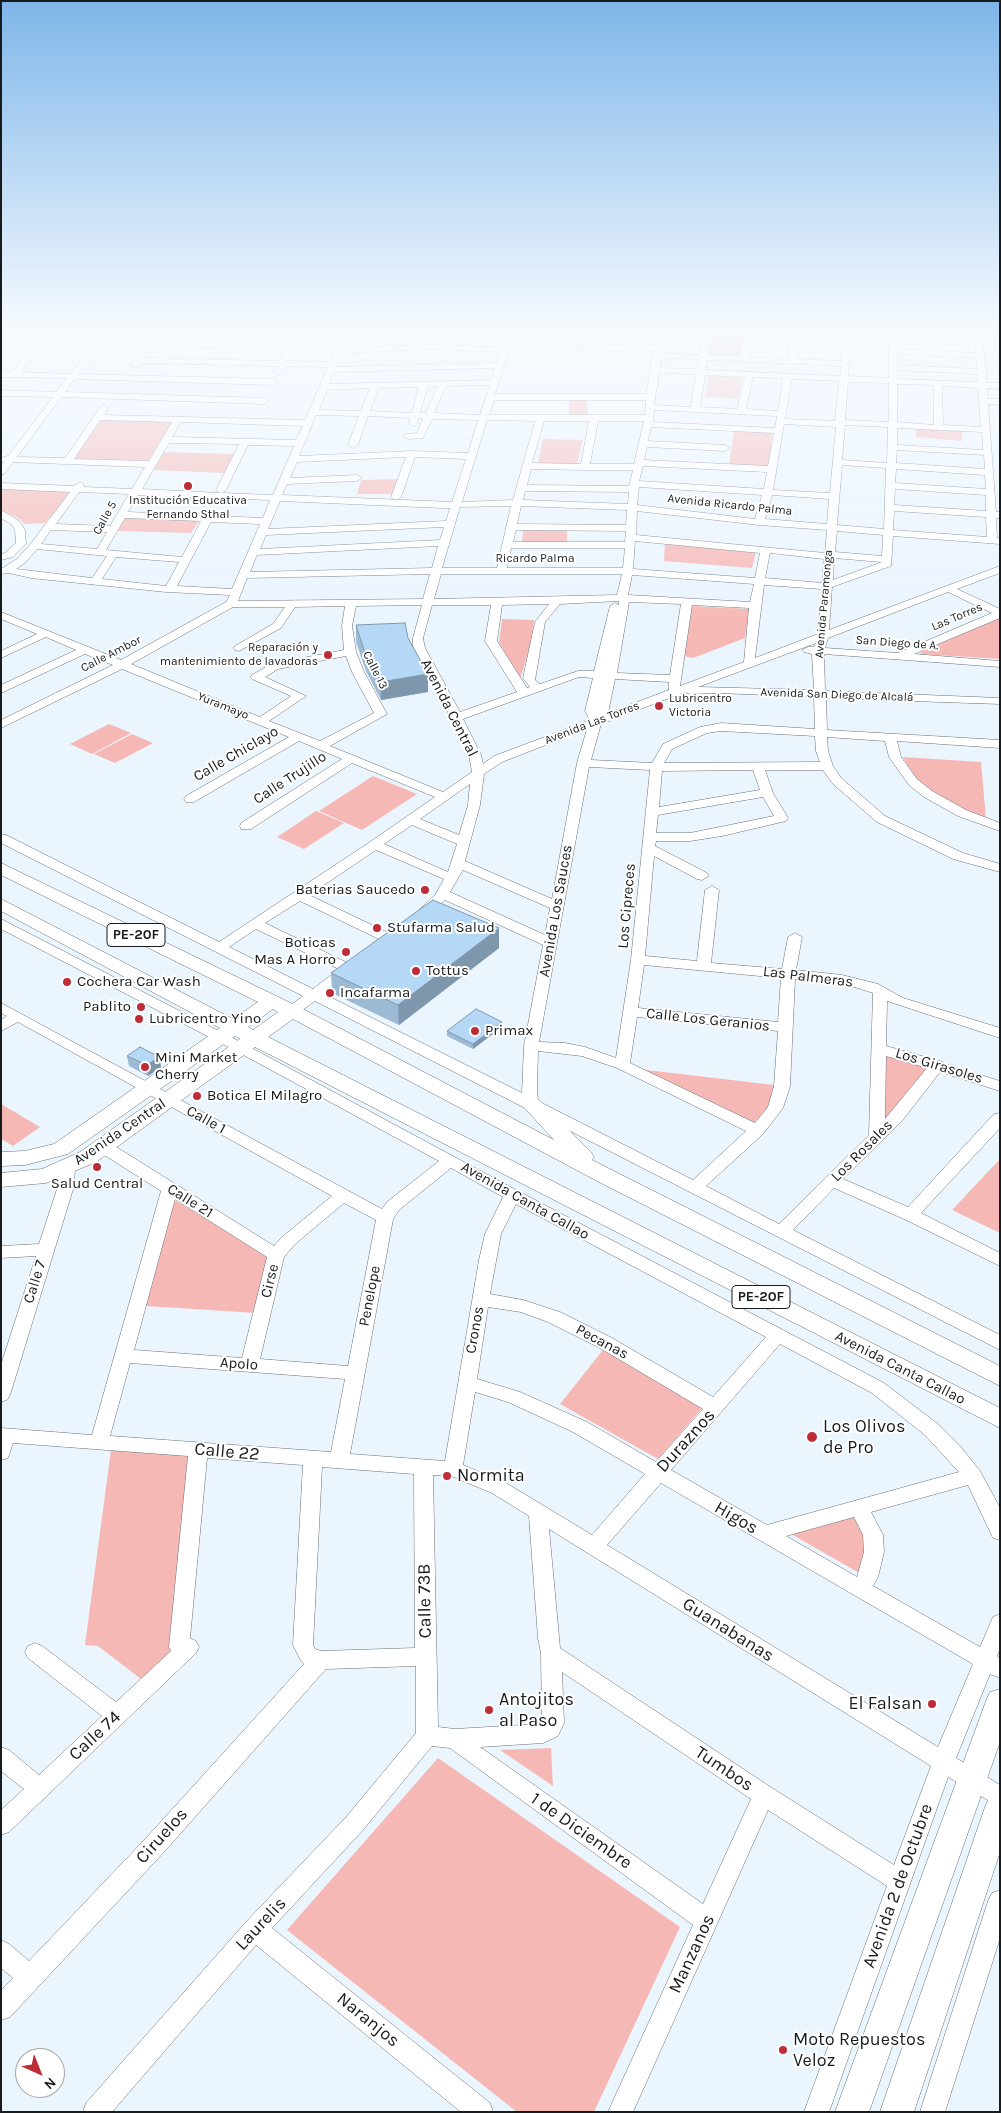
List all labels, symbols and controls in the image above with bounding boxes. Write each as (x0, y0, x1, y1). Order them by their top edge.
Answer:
marker: Institución Educativa Fernando Sthal (182, 480, 194, 492)
street label: Avenida Ricardo Palma (667, 491, 793, 519)
place label: Institución Educativa Fernando Sthal (129, 494, 247, 522)
street label: Calle 5 (90, 499, 120, 537)
street label: Avenida Paramonga (812, 549, 836, 659)
street label: Ricardo Palma (495, 552, 575, 566)
street label: Las Torres (929, 600, 985, 634)
street label: Calle Ambor (78, 633, 144, 675)
street label: San Diego de A. (855, 633, 939, 653)
place label: Reparación y mantenimiento de lavadoras (160, 641, 318, 669)
marker: Reparación y mantenimiento de lavadoras (322, 649, 334, 661)
street label: Calle 13 (359, 649, 391, 691)
street label: Avenida Central (417, 656, 481, 760)
street label: Avenida San Diego de Alcalá (760, 685, 914, 705)
street label: Yuramayo (195, 689, 251, 723)
place label: Lubricentro Victoria (669, 692, 732, 720)
street label: Avenida Las Torres (543, 698, 641, 748)
marker: Lubricentro Victoria (653, 700, 665, 712)
street label: Calle Chiclayo (190, 722, 282, 786)
street label: Calle Trujillo (250, 748, 330, 808)
street label: Avenida Los Sauces (535, 843, 577, 979)
street label: Los Cipreces (614, 863, 640, 949)
place label: Baterias Saucedo (296, 881, 415, 899)
marker: Baterias Saucedo (419, 884, 431, 896)
place label: Stufarma Salud (387, 919, 495, 937)
marker: Stufarma Salud (371, 922, 383, 934)
road number: PE-20F (107, 924, 165, 946)
place label: Boticas Mas A Horro (254, 934, 336, 969)
marker: Boticas Mas A Horro (340, 946, 352, 958)
place label: Tottus (426, 962, 469, 980)
street label: Las Palmeras (762, 963, 854, 991)
marker: Tottus (410, 965, 422, 977)
place label: Cochera Car Wash (77, 973, 201, 991)
marker: Cochera Car Wash (61, 976, 73, 988)
place label: Incafarma (340, 984, 410, 1002)
marker: Incafarma (324, 987, 336, 999)
place label: Pablito (83, 998, 131, 1016)
marker: Pablito (135, 1001, 147, 1013)
street label: Calle Los Geranios (645, 1005, 771, 1035)
place label: Lubricentro Yino (149, 1010, 261, 1028)
marker: Lubricentro Yino (133, 1013, 145, 1025)
place label: Primax (485, 1022, 533, 1040)
marker: Primax (469, 1025, 481, 1037)
street label: Los Girasoles (893, 1044, 985, 1088)
place label: Mini Market Cherry (155, 1049, 237, 1084)
marker: Mini Market Cherry (139, 1061, 151, 1073)
place label: Botica El Milagro (207, 1087, 322, 1105)
marker: Botica El Milagro (191, 1090, 203, 1102)
street label: Avenida Central (71, 1095, 169, 1169)
street label: Calle 1 (183, 1102, 229, 1138)
street label: Los Rosales (827, 1116, 897, 1186)
street label: Avenida Canta Callao (458, 1158, 592, 1244)
marker: Salud Central (91, 1161, 103, 1173)
place label: Salud Central (51, 1175, 143, 1193)
street label: Calle 21 (164, 1180, 216, 1222)
street label: Calle 7 (20, 1258, 50, 1306)
street label: Cirse (257, 1262, 283, 1300)
street label: Penelope (355, 1264, 385, 1328)
road number: PE-20F (732, 1285, 790, 1308)
street label: Cronos (462, 1305, 488, 1355)
street label: Pecanas (573, 1321, 631, 1363)
street label: Avenida Canta Callao (832, 1327, 968, 1409)
street label: Apolo (219, 1354, 259, 1374)
street label: Duraznos (652, 1405, 720, 1477)
place label: Los Olivos de Pro (823, 1416, 905, 1458)
marker: Los Olivos de Pro (805, 1430, 819, 1444)
street label: Calle 22 (193, 1438, 261, 1466)
place label: Normita (457, 1465, 525, 1487)
marker: Normita (441, 1470, 453, 1482)
street label: Higos (710, 1497, 762, 1539)
street label: Calle 73B (414, 1563, 436, 1639)
street label: Guanabanas (678, 1593, 778, 1667)
place label: Antojitos al Paso (499, 1689, 574, 1732)
place label: El Falsan (848, 1693, 922, 1715)
marker: El Falsan (926, 1698, 938, 1710)
marker: Antojitos al Paso (483, 1704, 495, 1716)
street label: Calle 74 (65, 1707, 125, 1765)
street label: Tumbos (691, 1742, 757, 1796)
street label: 1 de Diciembre (526, 1788, 636, 1874)
street label: Avenida 2 de Octubre (858, 1801, 938, 1971)
street label: Ciruelos (131, 1804, 193, 1868)
street label: Laurelis (231, 1893, 291, 1955)
street label: Manzanos (664, 1911, 720, 1997)
street label: Naranjos (332, 1988, 404, 2052)
place label: Moto Repuestos Veloz (793, 2029, 925, 2072)
marker: Moto Repuestos Veloz (777, 2044, 789, 2056)
north arrow (15, 2048, 65, 2098)
text: N (41, 2074, 60, 2093)

